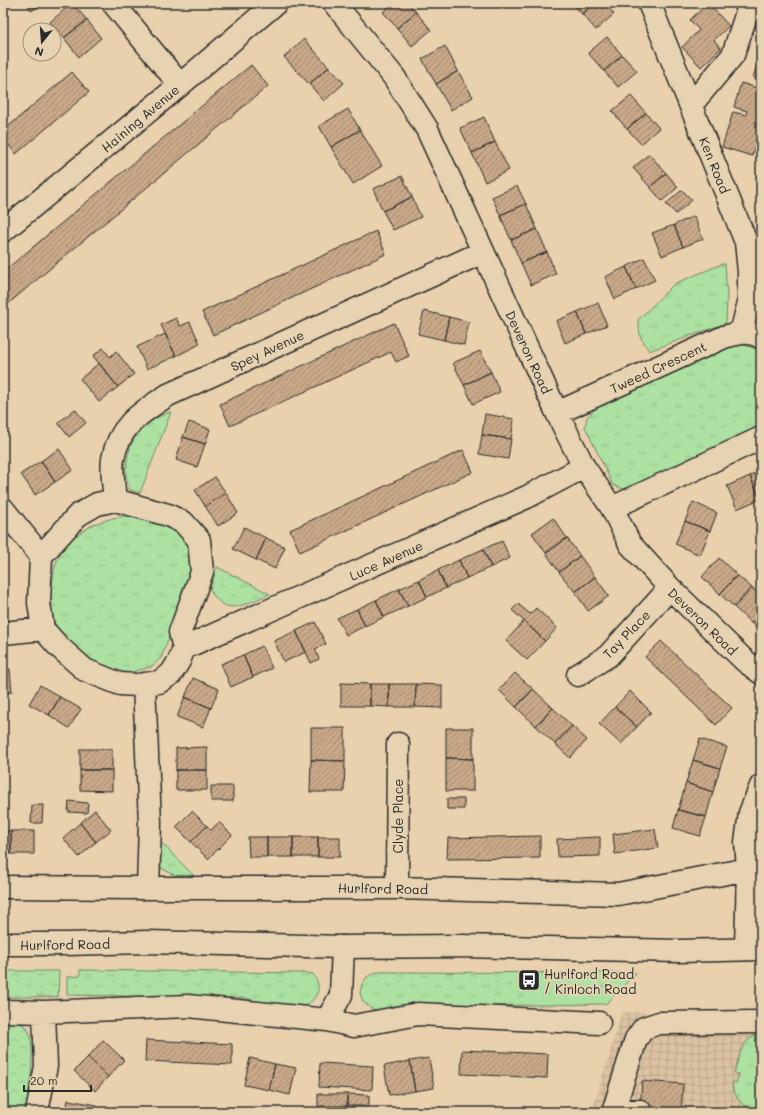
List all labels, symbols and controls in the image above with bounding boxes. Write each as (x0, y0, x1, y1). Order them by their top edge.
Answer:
north arrow (22, 22, 62, 62)
text: N (33, 44, 45, 60)
street label: Haining Avenue (98, 80, 182, 156)
street label: Ken Road (696, 134, 734, 196)
street label: Deveron Road (502, 308, 556, 396)
street label: Spey Avenue (227, 326, 307, 374)
street label: Tweed Crescent (607, 337, 709, 397)
street label: Luce Avenue (347, 536, 425, 584)
street label: Deveron Road (665, 584, 741, 658)
street label: Tay Place (599, 606, 653, 662)
street label: Clyde Place (389, 779, 406, 853)
street label: Hurlford Road (338, 879, 428, 897)
street label: Hurlford Road (20, 935, 110, 953)
place label: Hurlford Road / Kinloch Road (544, 965, 637, 997)
bus stop icon: Hurlford Road / Kinloch Road (516, 967, 542, 993)
scale bar (24, 1067, 91, 1093)
text: 20 m (30, 1072, 58, 1088)

